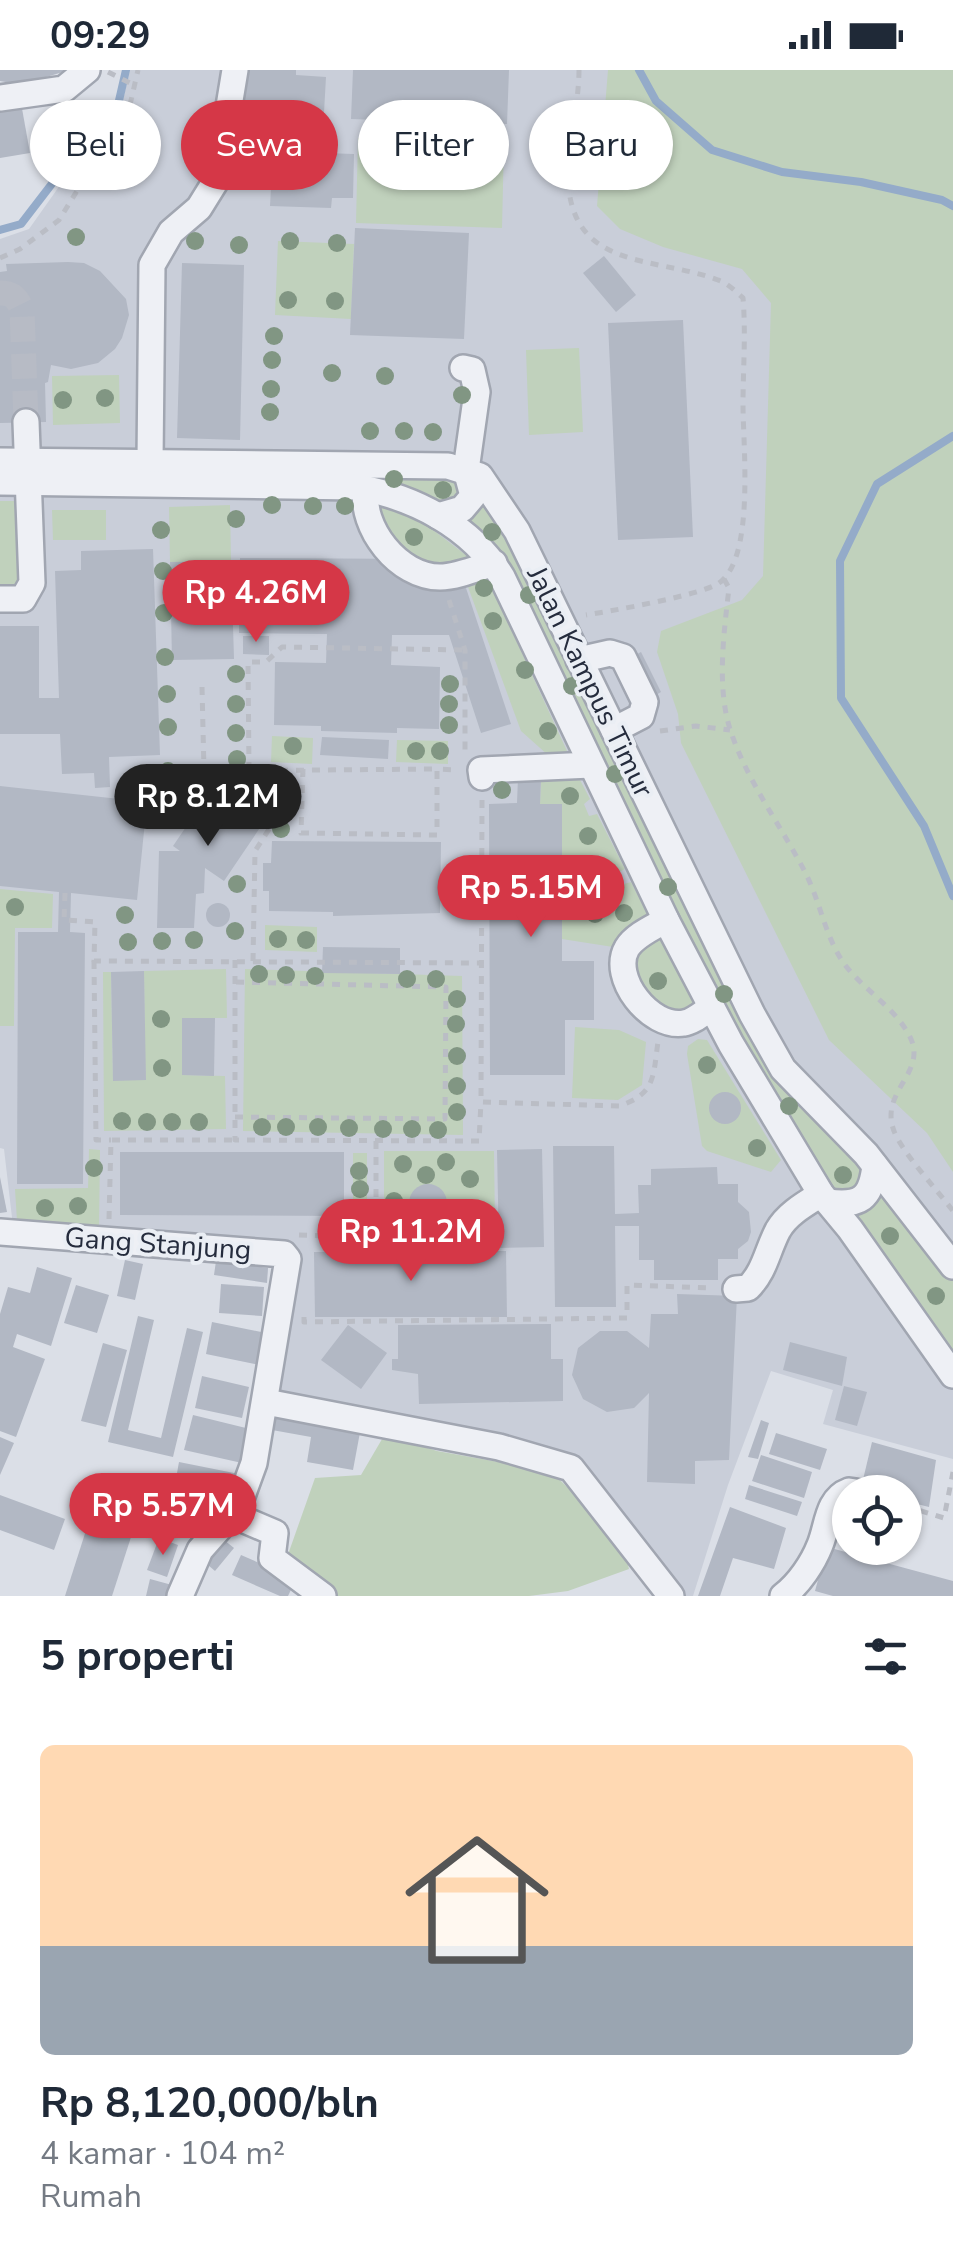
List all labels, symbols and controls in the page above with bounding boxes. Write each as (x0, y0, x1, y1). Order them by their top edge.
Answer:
text: 09:29 (50, 10, 151, 61)
chip: Beli (30, 100, 161, 190)
chip: Sewa (181, 100, 338, 190)
chip: Filter (358, 100, 509, 190)
chip: Baru (529, 100, 673, 190)
street label: Jalan Kampus Timur (517, 559, 662, 804)
pin: Rp 4.26M (153, 560, 359, 645)
text: Rp 4.26M (184, 571, 328, 614)
pin: Rp 8.12M (105, 764, 311, 849)
text: Rp 8.12M (136, 775, 280, 818)
pin: Rp 5.15M (428, 855, 634, 940)
text: Rp 5.15M (459, 866, 603, 909)
pin: Rp 11.2M (308, 1199, 514, 1284)
text: Rp 11.2M (339, 1210, 483, 1253)
street label: Gang Stanjung (63, 1219, 253, 1269)
pin: Rp 5.57M (60, 1473, 266, 1558)
map controls (832, 1475, 922, 1565)
button: locate (832, 1475, 922, 1565)
text: Rp 5.57M (91, 1484, 235, 1527)
text: 5 properti (40, 1628, 235, 1685)
icon: filters (858, 1629, 913, 1684)
icon: home (387, 1810, 567, 1990)
text: Rp 8,120,000/bln (40, 2075, 379, 2132)
text: 4 kamar · 104 m² (40, 2132, 285, 2175)
text: Rumah (40, 2175, 142, 2218)

